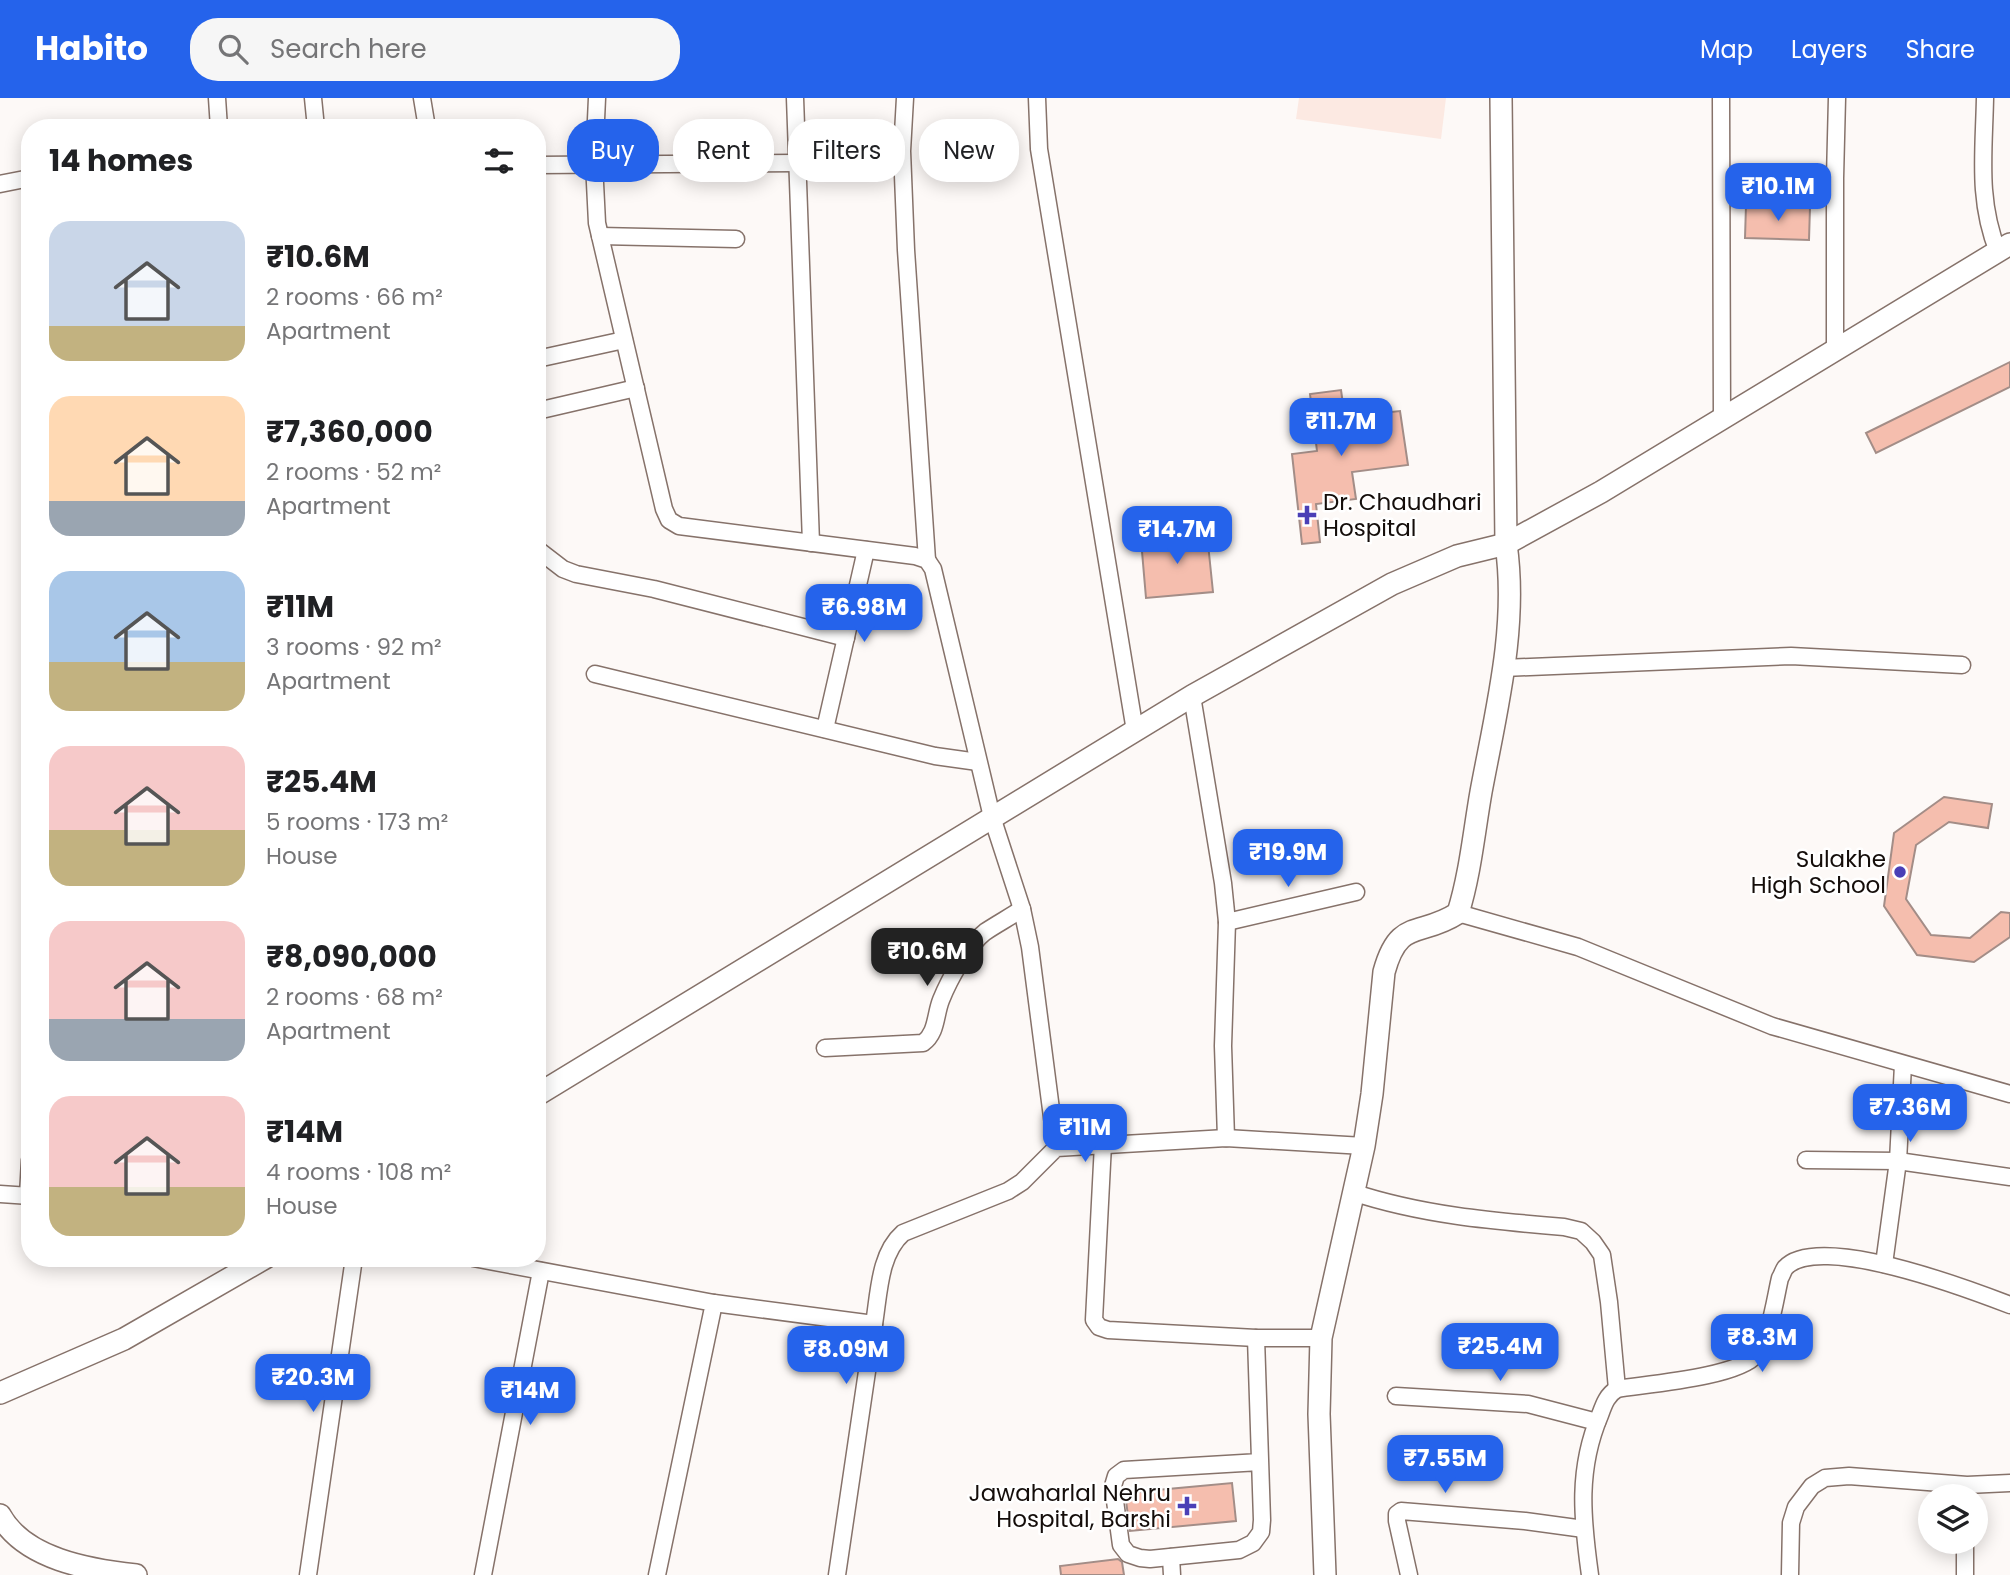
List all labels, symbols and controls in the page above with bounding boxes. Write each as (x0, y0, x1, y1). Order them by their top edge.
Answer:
search box (190, 18, 680, 81)
text: Habito (35, 25, 148, 72)
icon: search (214, 30, 252, 68)
text: Search here (270, 31, 427, 67)
text: Map (1700, 33, 1753, 66)
text: Layers (1791, 33, 1867, 66)
text: Share (1905, 33, 1975, 66)
chip: Buy (567, 119, 659, 182)
chip: Rent (673, 119, 774, 182)
chip: Filters (788, 119, 905, 182)
chip: New (919, 119, 1019, 182)
text: 14 homes (49, 139, 193, 182)
icon: filters (480, 142, 518, 180)
pin: ₹10.1M (1721, 164, 1835, 223)
text: ₹10.1M (1741, 170, 1815, 202)
text: ₹10.6M (266, 235, 370, 278)
icon: home (105, 249, 189, 333)
text: 2 rooms · 66 m² (266, 281, 443, 313)
text: Apartment (266, 315, 391, 347)
pin: ₹11.7M (1284, 398, 1398, 458)
text: ₹11.7M (1306, 405, 1376, 437)
text: ₹7,360,000 (266, 410, 433, 453)
icon: home (105, 424, 189, 508)
text: 2 rooms · 52 m² (266, 456, 441, 488)
place label: Dr. Chaudhari Hospital (1323, 486, 1482, 544)
text: Apartment (266, 490, 391, 522)
marker: Dr. Chaudhari Hospital (1297, 505, 1317, 525)
pin: ₹14.7M (1120, 506, 1234, 566)
text: ₹14.7M (1138, 513, 1216, 545)
pin: ₹6.98M (807, 584, 921, 644)
text: ₹11M (266, 585, 334, 628)
text: ₹6.98M (821, 591, 907, 623)
icon: home (105, 599, 189, 683)
text: 3 rooms · 92 m² (266, 631, 442, 663)
text: Apartment (266, 665, 391, 697)
text: ₹25.4M (266, 760, 377, 803)
icon: home (105, 774, 189, 858)
text: 5 rooms · 173 m² (266, 806, 448, 838)
pin: ₹19.9M (1231, 830, 1345, 889)
text: ₹19.9M (1249, 836, 1327, 868)
text: House (266, 840, 338, 872)
place label: Sulakhe High School (1751, 843, 1886, 901)
marker: Sulakhe High School (1892, 864, 1908, 880)
pin: ₹10.6M (870, 928, 984, 988)
text: ₹8,090,000 (266, 935, 437, 978)
text: ₹10.6M (887, 935, 967, 967)
icon: home (105, 949, 189, 1033)
text: 2 rooms · 68 m² (266, 981, 443, 1013)
text: Apartment (266, 1015, 391, 1047)
pin: ₹7.36M (1853, 1084, 1967, 1144)
text: ₹7.36M (1869, 1091, 1951, 1123)
pin: ₹11M (1044, 1104, 1126, 1164)
text: ₹14M (266, 1110, 343, 1153)
text: ₹11M (1059, 1111, 1111, 1143)
icon: home (105, 1124, 189, 1208)
text: 4 rooms · 108 m² (266, 1156, 451, 1188)
text: House (266, 1190, 338, 1222)
pin: ₹8.3M (1713, 1314, 1811, 1374)
text: ₹8.3M (1727, 1321, 1797, 1353)
pin: ₹25.4M (1443, 1324, 1557, 1383)
pin: ₹8.09M (789, 1326, 903, 1386)
text: ₹25.4M (1457, 1330, 1543, 1362)
text: ₹8.09M (803, 1333, 889, 1365)
pin: ₹20.3M (256, 1354, 370, 1414)
text: ₹20.3M (271, 1361, 355, 1393)
pin: ₹14M (489, 1368, 571, 1427)
text: ₹14M (500, 1374, 560, 1406)
pin: ₹7.55M (1388, 1436, 1502, 1495)
text: ₹7.55M (1403, 1442, 1487, 1474)
place label: Jawaharlal Nehru Hospital, Barshi (969, 1477, 1171, 1535)
map controls (1918, 1484, 1988, 1554)
button: layers (1918, 1484, 1988, 1554)
marker: Jawaharlal Nehru Hospital, Barshi (1177, 1496, 1197, 1516)

